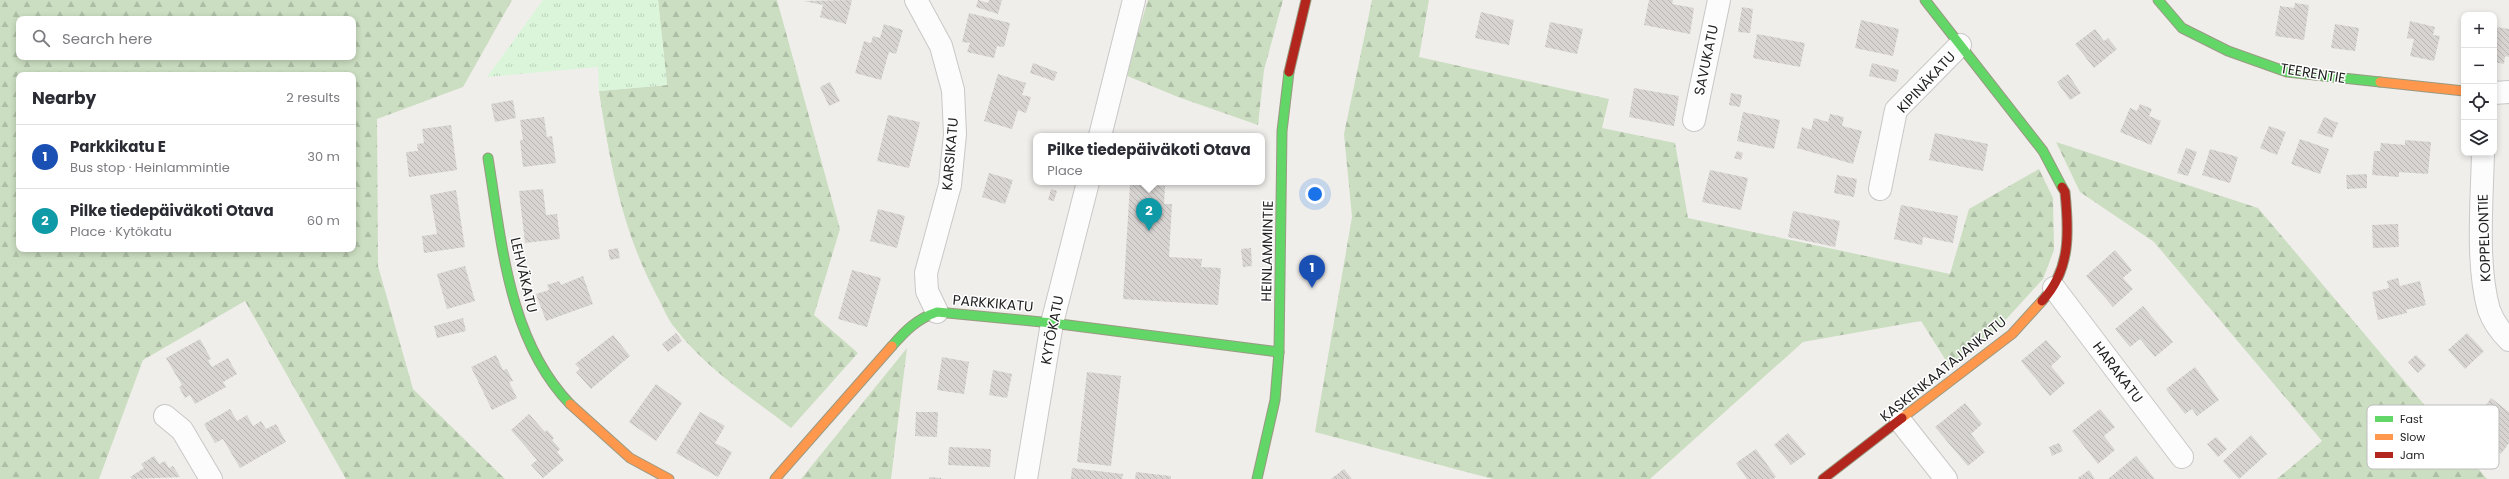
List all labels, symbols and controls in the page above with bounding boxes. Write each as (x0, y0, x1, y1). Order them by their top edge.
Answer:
map controls (2461, 12, 2497, 156)
button: + (2461, 12, 2497, 48)
search box (16, 16, 356, 60)
street label: SAVUKATU (1689, 23, 1723, 97)
icon: search (30, 27, 52, 49)
text: Search here (62, 28, 152, 49)
street label: KIPINÄKATU (1892, 47, 1960, 117)
button: − (2461, 48, 2497, 84)
street label: TEERENTIE (2279, 58, 2347, 88)
button: locate (2461, 84, 2497, 120)
text: Nearby (32, 86, 96, 110)
text: 2 results (286, 88, 340, 107)
street label: KARSIKATU (937, 117, 963, 191)
button: layers (2461, 120, 2497, 156)
popup (1033, 133, 1265, 185)
text: Parkkikatu E (70, 136, 166, 157)
text: Pilke tiedepäiväkoti Otava (1047, 139, 1251, 160)
text: 1 (43, 147, 47, 166)
text: 30 m (307, 147, 340, 166)
text: Bus stop · Heinlammintie (70, 158, 230, 177)
text: Place (1047, 161, 1083, 180)
your location (1305, 184, 1325, 204)
street label: KOPPELONTIE (2472, 194, 2496, 282)
pin: 2 (1136, 198, 1162, 231)
text: Pilke tiedepäiväkoti Otava (70, 200, 274, 221)
street label: HEINLAMMINTIE (1256, 200, 1278, 302)
text: 2 (41, 211, 49, 230)
text: 60 m (307, 211, 340, 230)
text: Place · Kytökatu (70, 222, 172, 241)
street label: LEHVÄKATU (506, 235, 542, 315)
pin: 1 (1299, 255, 1325, 288)
street label: PARKKIKATU (952, 290, 1034, 316)
street label: KYTÖKATU (1036, 294, 1068, 366)
street label: KASKENKAATAJANKATU (1876, 312, 2010, 426)
street label: HARAKATU (2088, 337, 2148, 407)
legend (2367, 405, 2499, 469)
text: Fast (2400, 411, 2423, 427)
text: Slow (2400, 429, 2425, 445)
text: Jam (2400, 447, 2425, 463)

